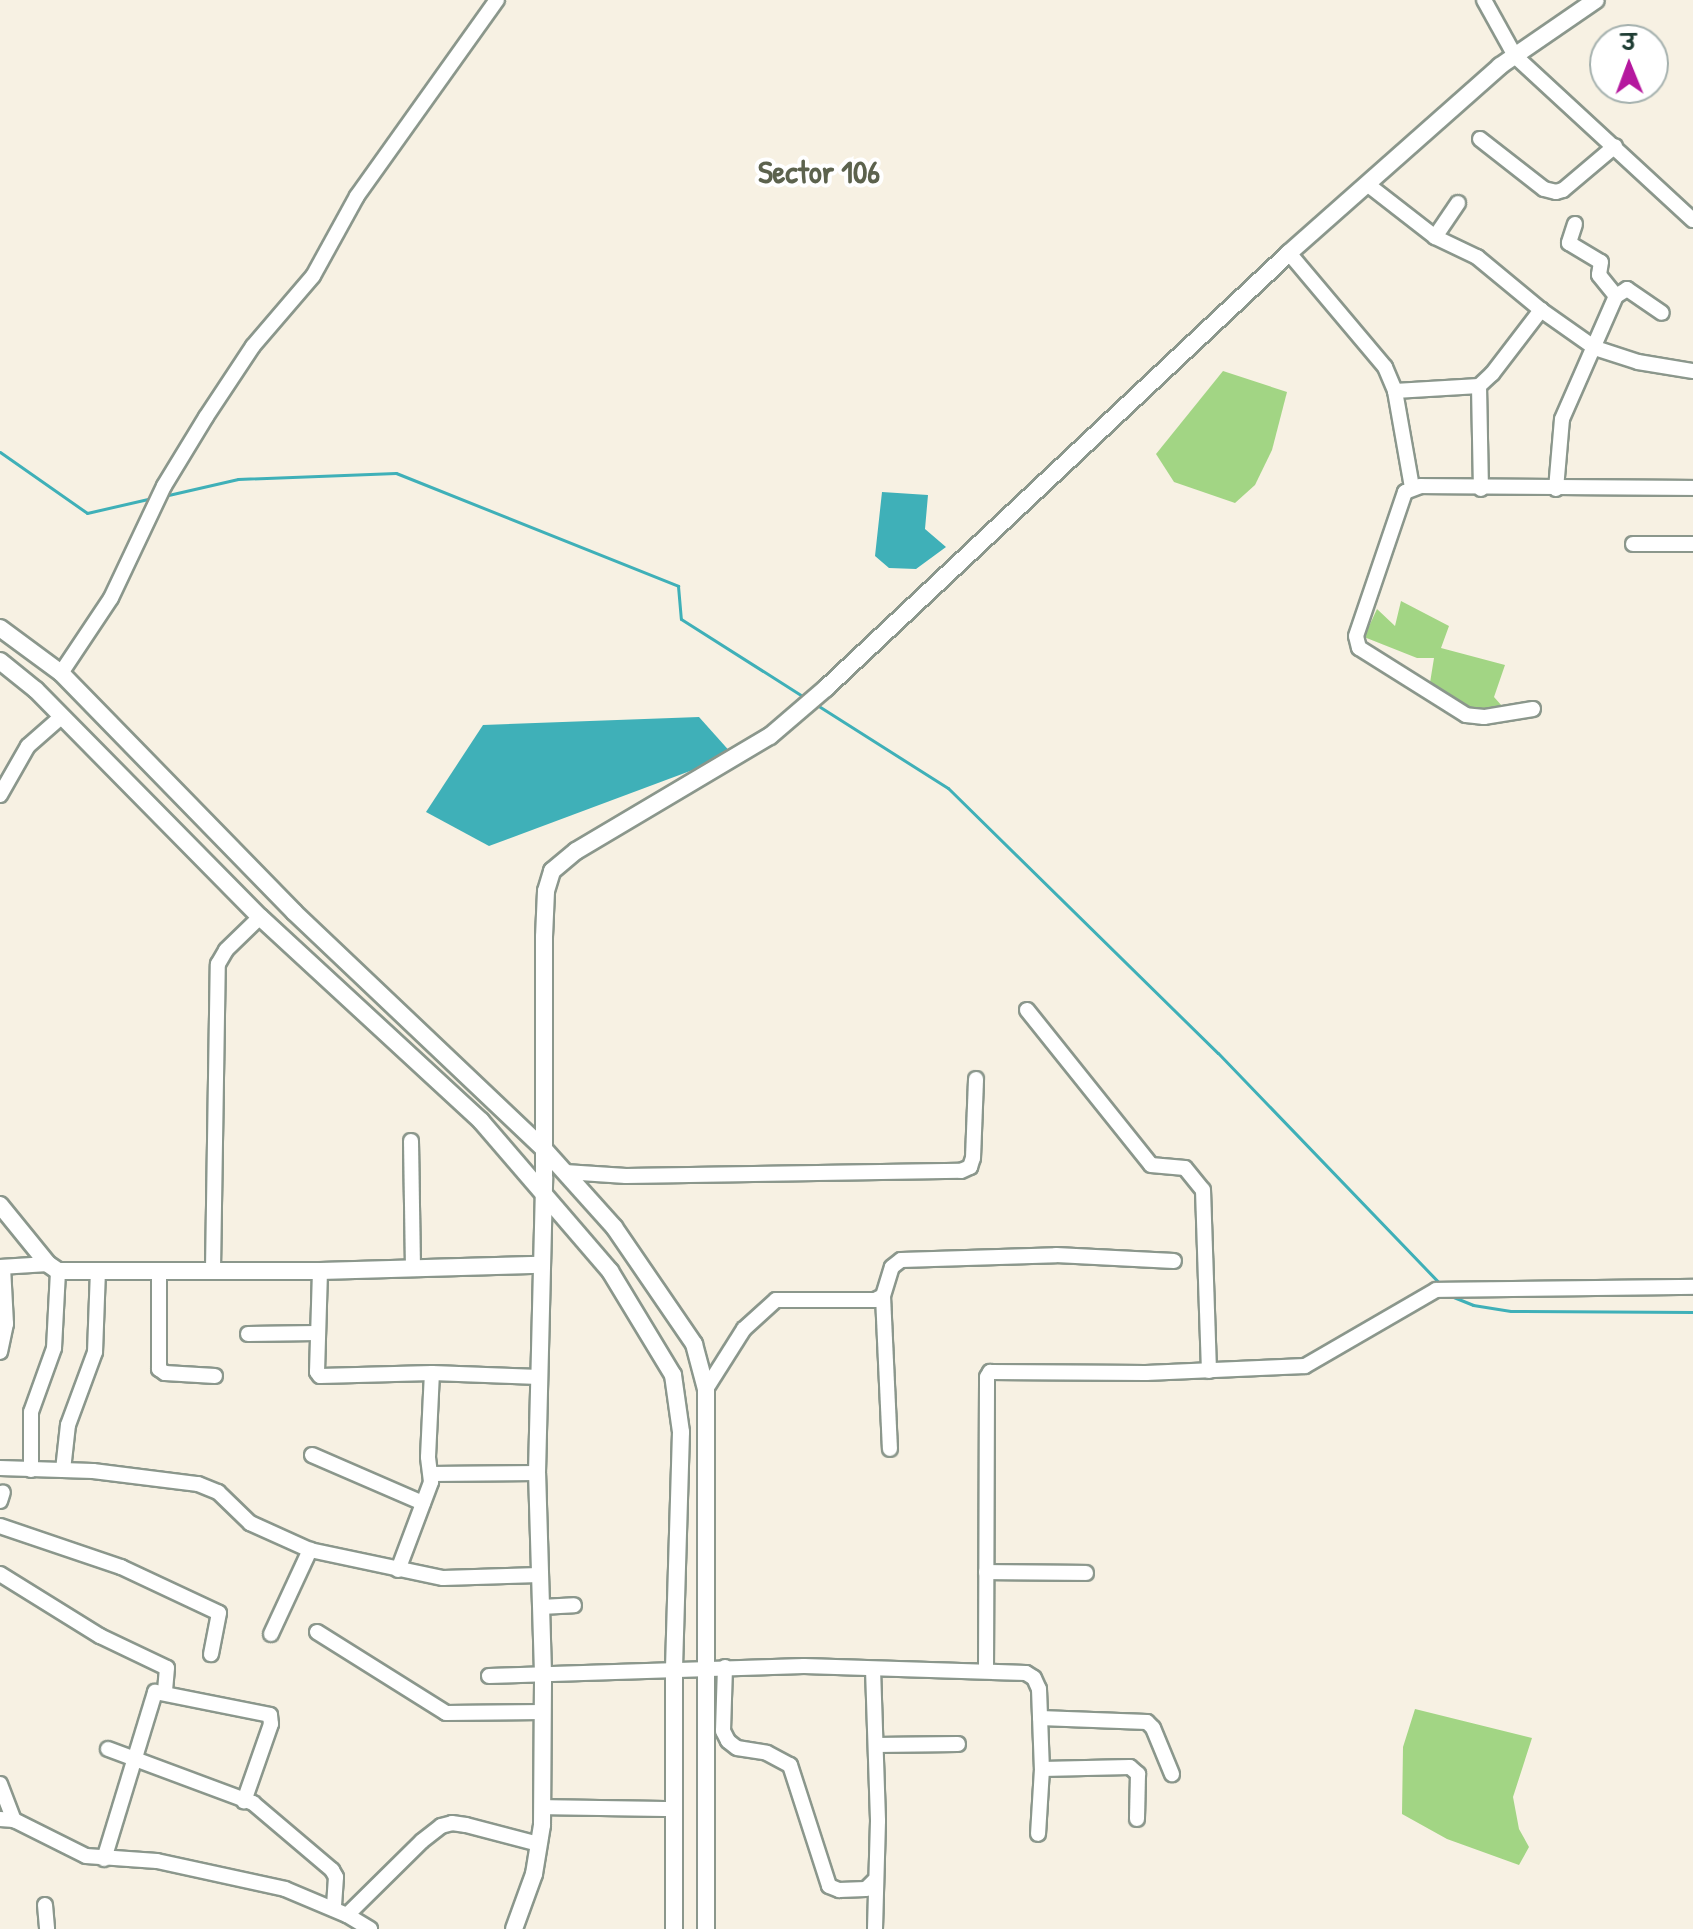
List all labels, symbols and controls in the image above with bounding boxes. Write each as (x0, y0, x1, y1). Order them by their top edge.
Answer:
north arrow (1589, 24, 1669, 104)
text: उ (1621, 27, 1636, 57)
district label: Sector 106 (758, 153, 880, 191)

